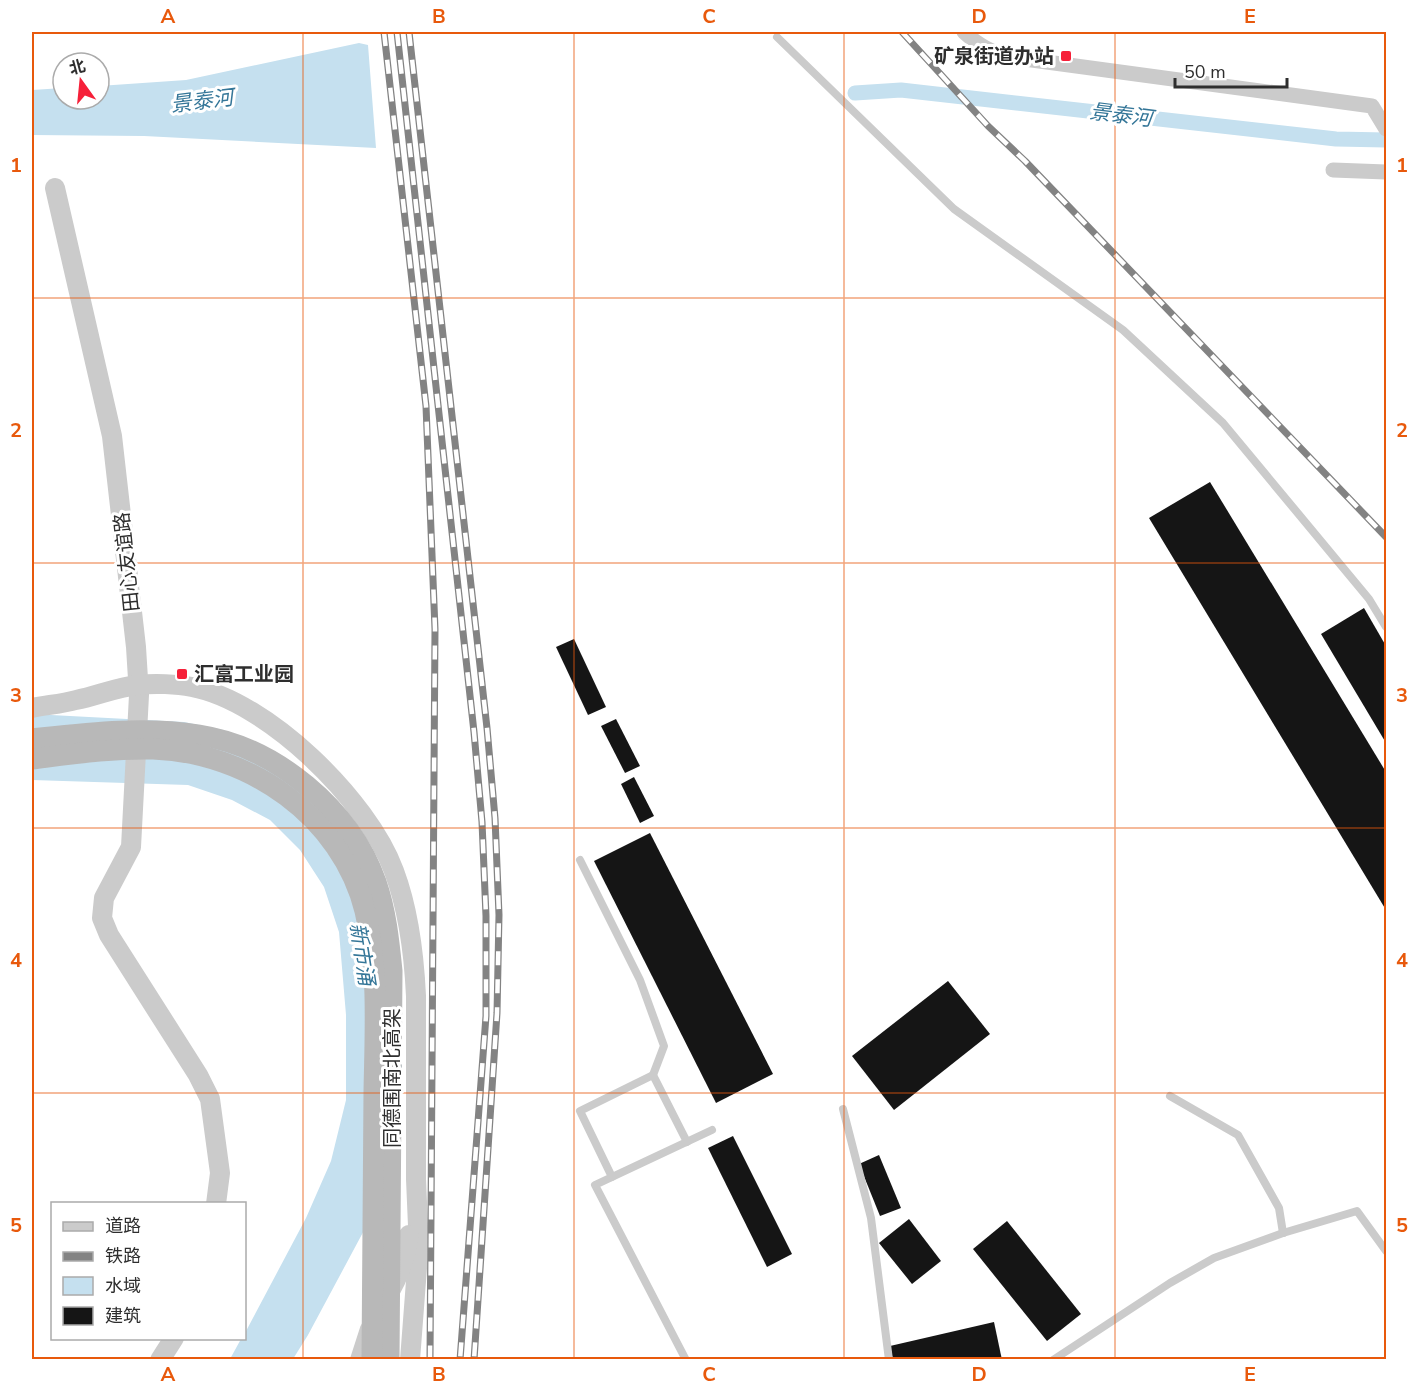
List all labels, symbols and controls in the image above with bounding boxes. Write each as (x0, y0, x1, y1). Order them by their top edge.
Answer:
text: A (161, 3, 176, 30)
text: B (432, 3, 446, 30)
text: C (702, 3, 716, 30)
text: D (971, 3, 987, 30)
text: E (1244, 3, 1256, 30)
place label: 矿泉街道办站 (934, 43, 1054, 70)
marker: 矿泉街道办站 (1059, 49, 1073, 63)
north arrow (51, 51, 111, 111)
scale bar (1175, 51, 1288, 89)
text: 北 (67, 55, 88, 80)
text: 50 m (1184, 60, 1226, 84)
water label: 景泰河 (169, 83, 239, 119)
water label: 景泰河 (1088, 97, 1158, 133)
text: 1 (10, 152, 22, 179)
text: 1 (1396, 152, 1408, 179)
text: 2 (10, 417, 22, 444)
text: 2 (1396, 417, 1408, 444)
street label: 田心友谊路 (108, 511, 146, 613)
place label: 汇富工业园 (194, 661, 294, 688)
marker: 汇富工业园 (175, 667, 189, 681)
text: 3 (10, 682, 22, 709)
text: 3 (1396, 682, 1408, 709)
water label: 新市涌 (343, 921, 381, 989)
text: 4 (10, 947, 22, 974)
text: 4 (1396, 947, 1408, 974)
street label: 同德围南北高架 (379, 1008, 406, 1148)
legend (51, 1202, 246, 1340)
text: 5 (10, 1212, 22, 1239)
text: 5 (1396, 1212, 1408, 1239)
text: 道路 (105, 1214, 141, 1238)
text: 铁路 (105, 1244, 141, 1268)
text: 水域 (105, 1274, 141, 1298)
text: 建筑 (105, 1304, 141, 1328)
text: A (161, 1361, 176, 1388)
text: B (432, 1361, 446, 1388)
text: C (702, 1361, 716, 1388)
text: D (971, 1361, 987, 1388)
text: E (1244, 1361, 1256, 1388)

